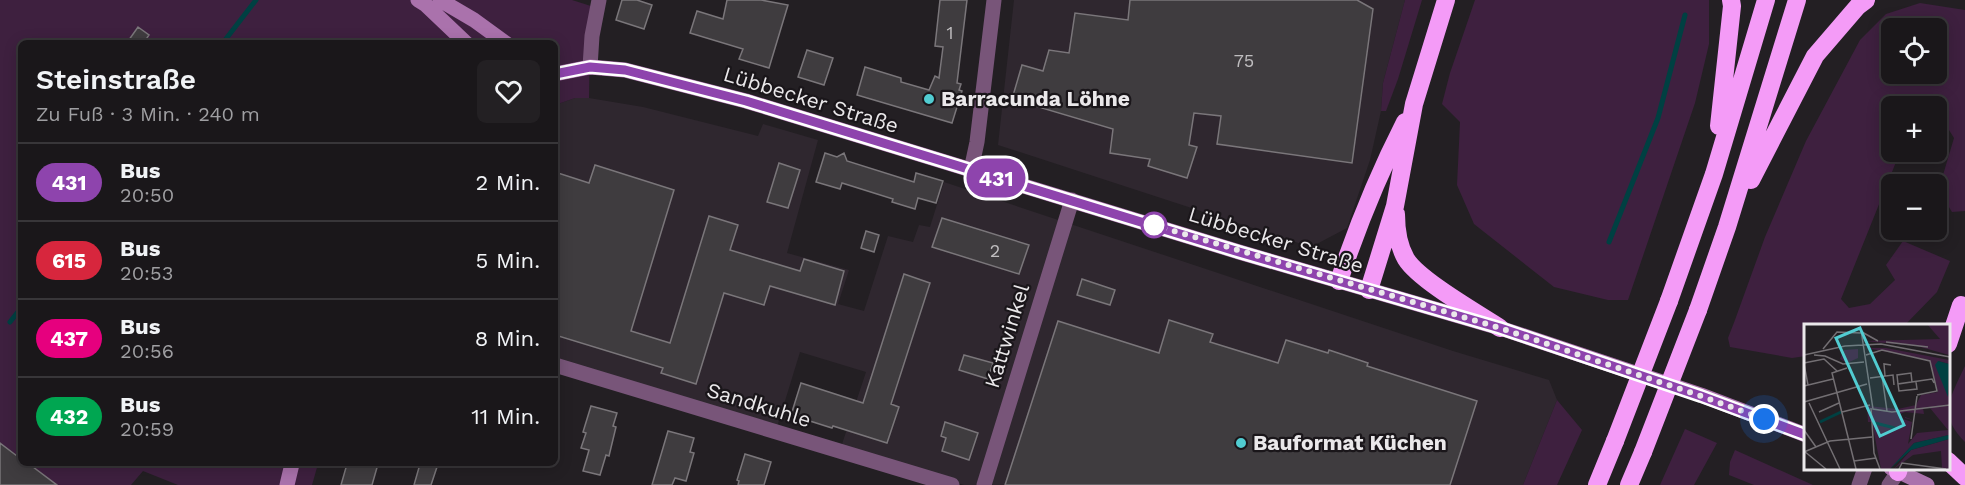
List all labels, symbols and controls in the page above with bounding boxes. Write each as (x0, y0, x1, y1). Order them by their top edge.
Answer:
map controls (1881, 18, 1947, 240)
button: locate (1881, 18, 1947, 84)
house number: 1 (946, 22, 954, 43)
house number: 75 (1234, 50, 1254, 71)
button: heart (477, 60, 540, 123)
street label: Lübbecker Straße (721, 61, 902, 138)
text: Steinstraße (36, 63, 196, 96)
place label: Barracunda Löhne (941, 86, 1130, 111)
marker: Barracunda Löhne (922, 92, 936, 106)
button: + (1881, 96, 1947, 162)
text: Zu Fuß · 3 Min. · 240 m (36, 102, 260, 126)
text: Bus (120, 158, 160, 183)
line badge: 431 (962, 158, 1030, 198)
text: 431 (978, 166, 1014, 191)
text: 431 (51, 170, 87, 195)
text: 2 Min. (476, 170, 540, 195)
button: − (1881, 174, 1947, 240)
text: 20:50 (120, 183, 174, 207)
street label: Lübbecker Straße (1186, 201, 1367, 278)
unlabelled marker (1141, 212, 1167, 238)
text: Bus (120, 236, 160, 261)
house number: 2 (990, 240, 1000, 261)
text: 615 (52, 248, 86, 273)
text: 5 Min. (476, 248, 540, 273)
text: 20:53 (120, 261, 173, 285)
street label: Kattwinkel (979, 280, 1034, 391)
text: Bus (120, 314, 160, 339)
inset map (1804, 324, 1950, 470)
text: 437 (50, 326, 88, 351)
text: 8 Min. (475, 326, 540, 351)
text: 20:56 (120, 339, 174, 363)
street label: Sandkuhle (704, 377, 814, 432)
text: Bus (120, 392, 160, 417)
text: 432 (50, 404, 88, 429)
text: 11 Min. (471, 404, 540, 429)
your location (1749, 404, 1779, 434)
text: 20:59 (120, 417, 174, 441)
place label: Bauformat Küchen (1253, 430, 1447, 455)
marker: Bauformat Küchen (1234, 436, 1248, 450)

